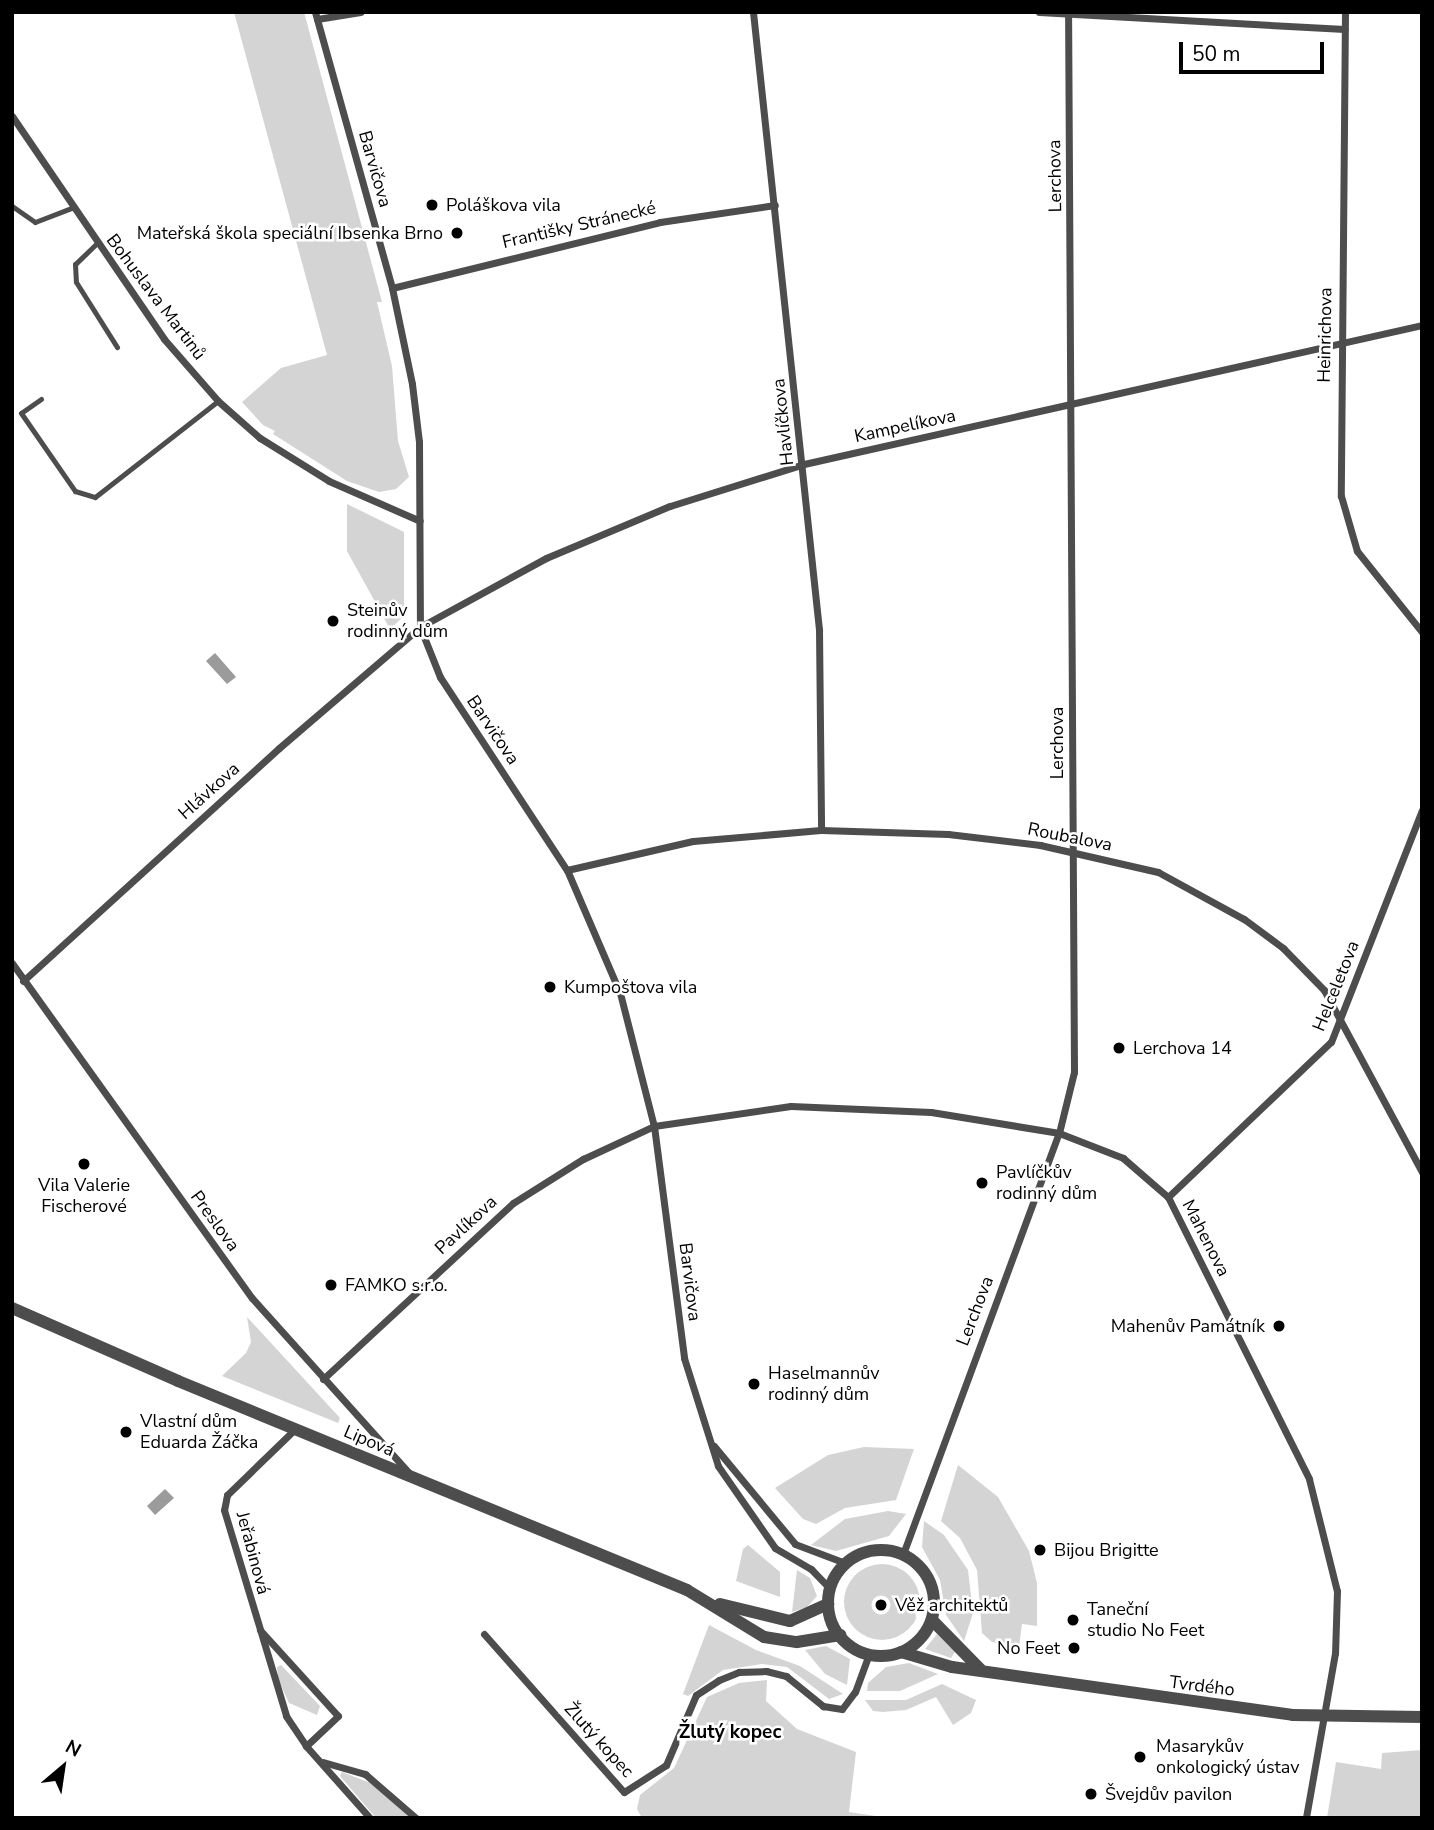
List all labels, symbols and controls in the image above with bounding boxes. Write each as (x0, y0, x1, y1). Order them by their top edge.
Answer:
scale bar (1182, 28, 1327, 72)
text: 50 m (1192, 40, 1241, 68)
street label: Barvičova (354, 128, 396, 210)
street label: Lerchova (1044, 139, 1066, 213)
place label: Poláškova vila (446, 194, 561, 216)
marker: Poláškova vila (424, 197, 440, 213)
street label: Františky Stránecké (500, 197, 658, 253)
place label: Mateřská škola speciální Ibsenka Brno (137, 222, 443, 244)
marker: Mateřská škola speciální Ibsenka Brno (449, 225, 465, 241)
street label: Bohuslava Martinů (102, 230, 210, 364)
street label: Heinrichova (1313, 287, 1337, 383)
street label: Havlíčkova (768, 377, 798, 467)
street label: Kampelíkova (852, 405, 958, 447)
place label: Steinův rodinný dům (347, 600, 448, 642)
marker: Steinův rodinný dům (325, 613, 341, 629)
street label: Barvičova (462, 691, 524, 769)
street label: Lerchova (1046, 707, 1068, 779)
street label: Hlávkova (174, 758, 244, 824)
street label: Roubalova (1026, 818, 1114, 856)
street label: Helceletova (1308, 938, 1364, 1034)
place label: Kumpoštova vila (564, 976, 697, 998)
marker: Kumpoštova vila (542, 979, 558, 995)
place label: Lerchova 14 (1133, 1037, 1232, 1059)
marker: Lerchova 14 (1111, 1040, 1127, 1056)
marker: Vila Valerie Fischerové (76, 1156, 92, 1172)
place label: Pavlíčkův rodinný dům (996, 1162, 1097, 1204)
place label: Vila Valerie Fischerové (38, 1175, 130, 1218)
marker: Pavlíčkův rodinný dům (974, 1175, 990, 1191)
street label: Preslova (186, 1187, 244, 1255)
street label: Pavlíkova (431, 1191, 501, 1259)
street label: Mahenova (1177, 1196, 1235, 1280)
street label: Barvičova (674, 1242, 706, 1322)
street label: Lerchova (952, 1273, 998, 1349)
place label: FAMKO s.r.o. (345, 1274, 448, 1296)
marker: FAMKO s.r.o. (323, 1277, 339, 1293)
place label: Mahenův Památník (1111, 1315, 1265, 1337)
marker: Mahenův Památník (1271, 1318, 1287, 1334)
place label: Haselmannův rodinný dům (768, 1363, 880, 1406)
marker: Haselmannův rodinný dům (746, 1376, 762, 1392)
place label: Vlastní dům Eduarda Žáčka (140, 1411, 258, 1454)
street label: Lipová (340, 1421, 398, 1461)
marker: Vlastní dům Eduarda Žáčka (118, 1424, 134, 1440)
street label: Jeřabinová (232, 1509, 274, 1597)
place label: Bijou Brigitte (1054, 1539, 1159, 1561)
marker: Bijou Brigitte (1032, 1542, 1048, 1558)
place label: Věž architektů (895, 1594, 1008, 1616)
marker: Věž architektů (873, 1597, 889, 1613)
place label: Taneční studio No Feet (1087, 1599, 1204, 1642)
marker: Taneční studio No Feet (1065, 1612, 1081, 1628)
place label: No Feet (997, 1637, 1060, 1659)
marker: No Feet (1066, 1640, 1082, 1656)
street label: Tvrdého (1168, 1671, 1236, 1701)
street label: Žlutý kopec (560, 1698, 638, 1782)
district label: Žlutý kopec (679, 1722, 781, 1744)
north arrow (28, 1732, 98, 1802)
text: N (61, 1734, 86, 1763)
place label: Masarykův onkologický ústav (1156, 1736, 1300, 1778)
marker: Masarykův onkologický ústav (1130, 1747, 1150, 1767)
place label: Švejdův pavilon (1105, 1783, 1232, 1805)
marker: Švejdův pavilon (1083, 1786, 1099, 1802)

